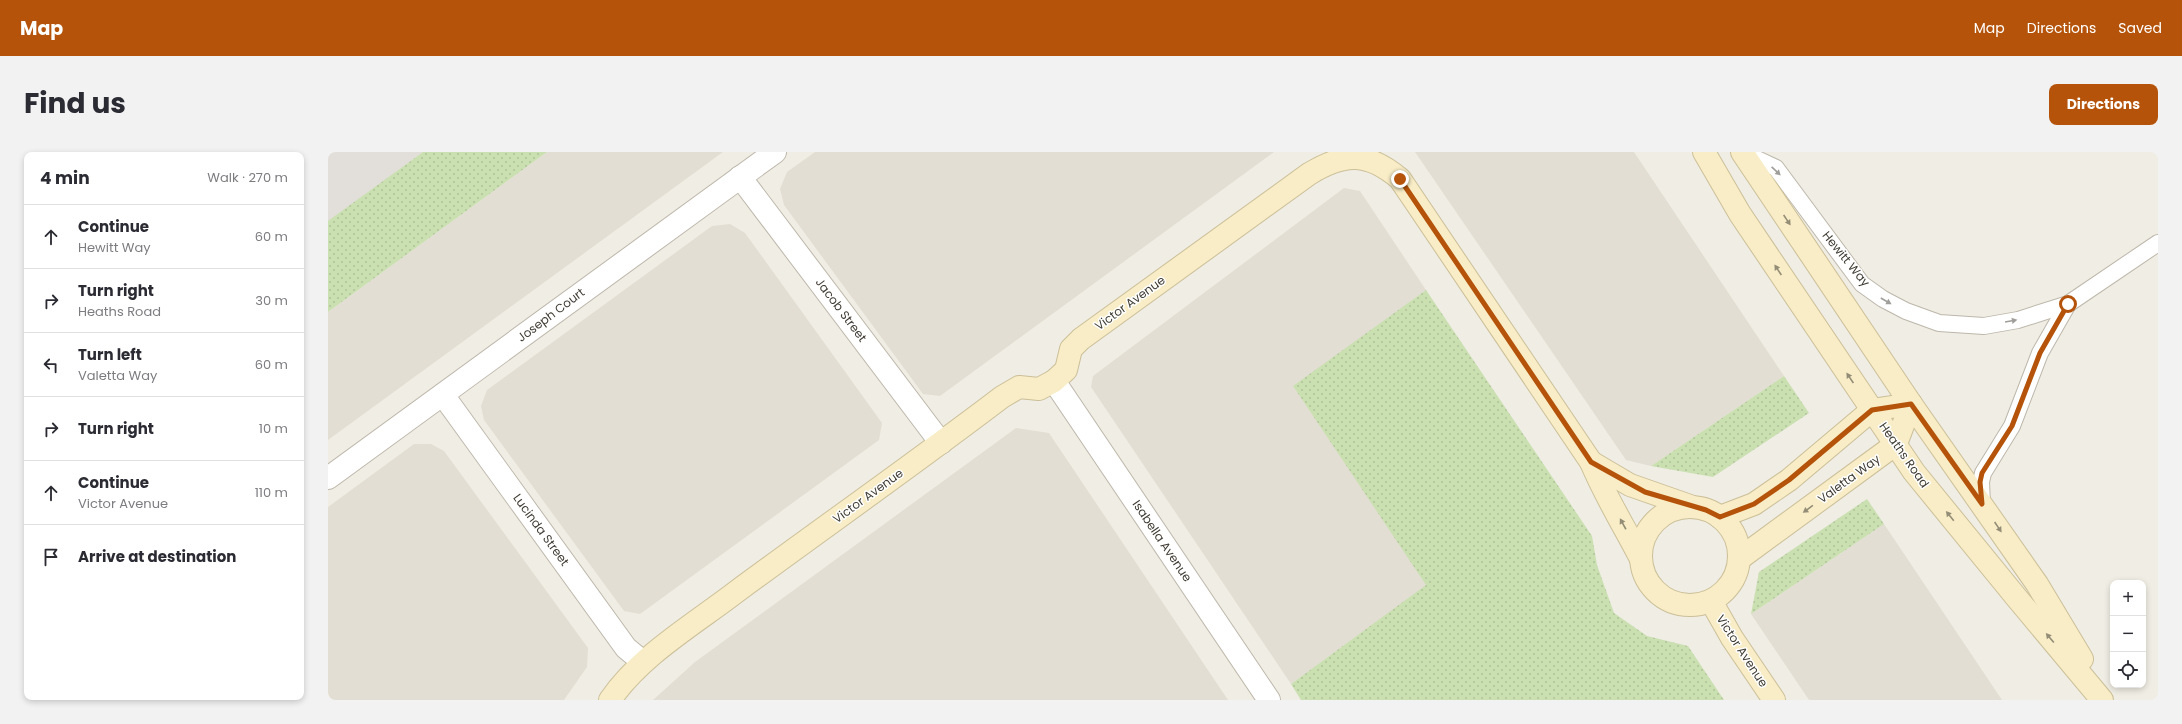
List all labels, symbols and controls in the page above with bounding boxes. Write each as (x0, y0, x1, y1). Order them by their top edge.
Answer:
text: Map (20, 15, 63, 42)
text: Map (1974, 18, 2005, 38)
text: Directions (2027, 18, 2096, 38)
text: Saved (2118, 18, 2162, 38)
text: Find us (24, 84, 126, 123)
button: Directions (2049, 84, 2158, 125)
text: 4 min (40, 166, 90, 190)
one-way arrow (1771, 166, 1781, 175)
text: Walk · 270 m (207, 168, 288, 187)
route end (1391, 170, 1409, 188)
one-way arrow (1783, 214, 1791, 225)
text: Continue (78, 216, 149, 237)
icon: ahead (40, 226, 62, 248)
text: 60 m (255, 227, 288, 246)
street label: Hewitt Way (1819, 227, 1874, 290)
text: Hewitt Way (78, 238, 151, 257)
one-way arrow (1774, 265, 1782, 275)
street label: Victor Avenue (1091, 271, 1168, 334)
street label: Jacob Street (812, 274, 871, 345)
text: Turn right (78, 280, 154, 301)
street label: Joseph Court (514, 284, 588, 346)
icon: right (40, 290, 62, 312)
text: 30 m (255, 291, 288, 310)
route start (2059, 295, 2077, 313)
one-way arrow (1880, 297, 1892, 304)
text: Heaths Road (78, 302, 161, 321)
one-way arrow (2005, 318, 2017, 324)
text: Turn left (78, 344, 142, 365)
icon: left (40, 354, 62, 376)
text: 60 m (255, 355, 288, 374)
text: Valetta Way (78, 366, 157, 385)
one-way arrow (1846, 373, 1854, 383)
icon: right (40, 418, 62, 440)
text: Turn right (78, 418, 154, 439)
street label: Heaths Road (1875, 418, 1933, 491)
text: 10 m (259, 419, 288, 438)
street label: Valetta Way (1814, 450, 1884, 507)
street label: Victor Avenue (829, 464, 906, 527)
text: Continue (78, 472, 149, 493)
icon: ahead (40, 482, 62, 504)
text: 110 m (255, 483, 288, 502)
street label: Lucinda Street (509, 490, 573, 569)
text: Victor Avenue (78, 494, 168, 513)
street label: Isabella Avenue (1129, 497, 1196, 585)
one-way arrow (1802, 505, 1813, 513)
one-way arrow (1945, 511, 1954, 522)
one-way arrow (1619, 518, 1626, 530)
one-way arrow (1994, 522, 2002, 533)
icon: arrive (40, 546, 62, 568)
text: Arrive at destination (78, 546, 236, 567)
map controls (2110, 580, 2146, 688)
button: + (2110, 580, 2146, 616)
street label: Victor Avenue (1713, 611, 1772, 690)
button: − (2110, 616, 2146, 652)
one-way arrow (2046, 633, 2055, 643)
button: locate (2110, 652, 2146, 688)

